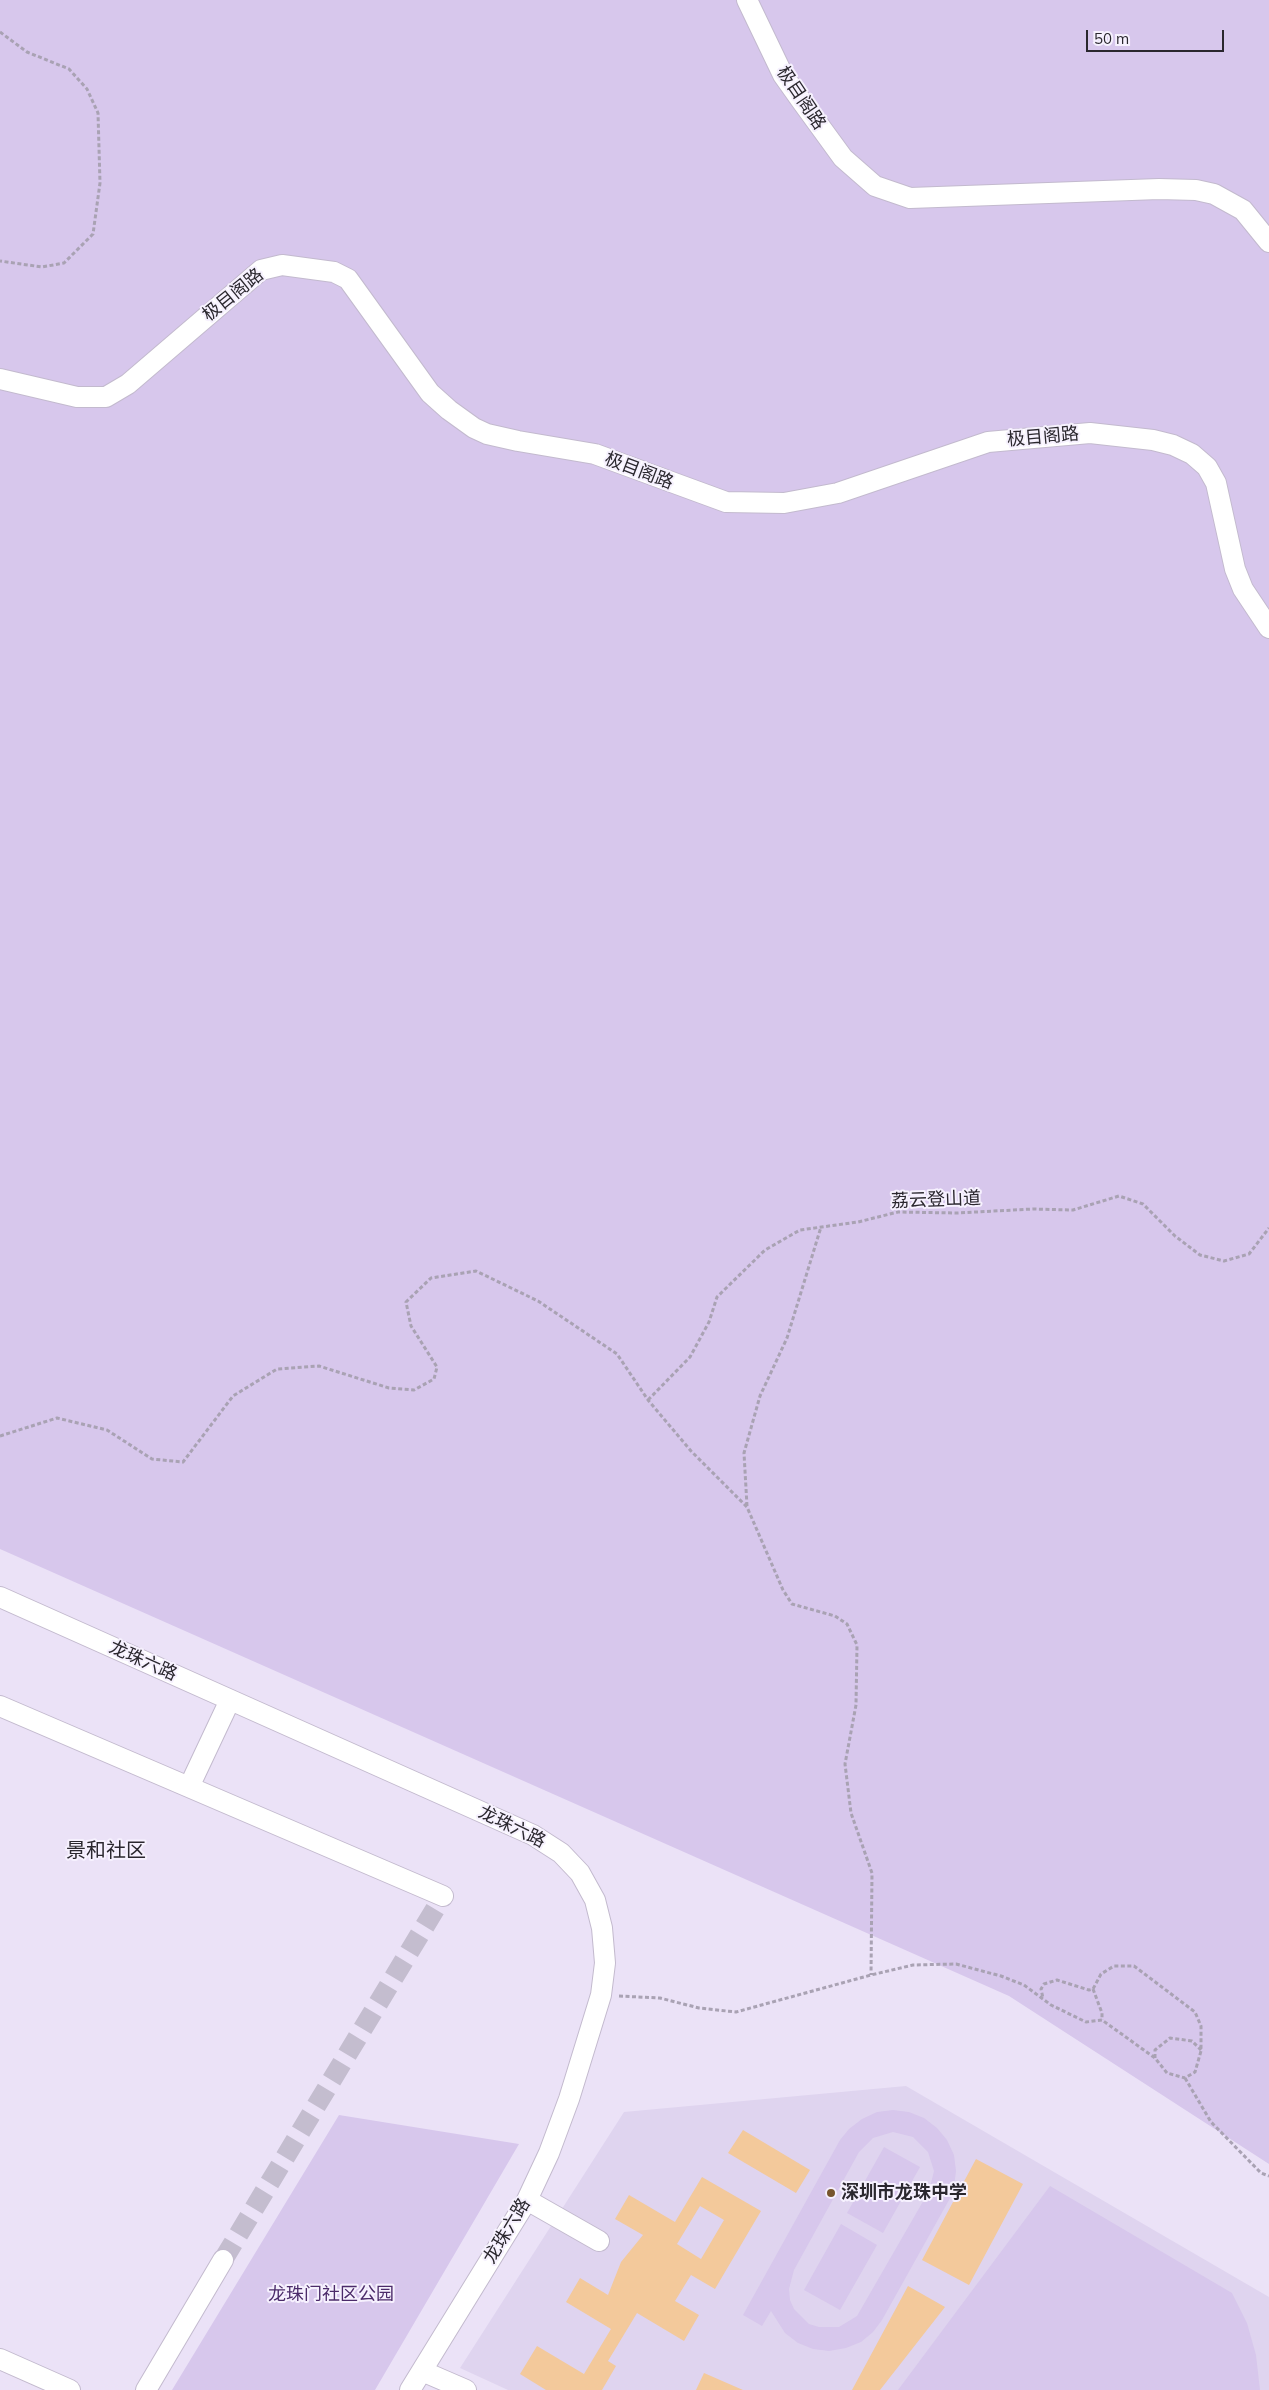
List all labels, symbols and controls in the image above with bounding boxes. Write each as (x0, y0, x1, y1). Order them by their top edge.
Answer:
scale bar (1089, 20, 1226, 52)
text: 50 m (1094, 29, 1129, 48)
street label: 极目阁路 (772, 62, 830, 134)
street label: 极目阁路 (198, 264, 268, 326)
street label: 极目阁路 (1006, 423, 1080, 451)
street label: 极目阁路 (602, 448, 676, 494)
street label: 荔云登山道 (891, 1188, 981, 1212)
street label: 龙珠六路 (106, 1636, 180, 1686)
street label: 龙珠六路 (475, 1802, 549, 1852)
district label: 景和社区 (66, 1839, 146, 1863)
place label: 深圳市龙珠中学 (841, 2182, 967, 2204)
marker: 深圳市龙珠中学 (825, 2187, 837, 2199)
street label: 龙珠六路 (479, 2195, 535, 2267)
park label: 龙珠门社区公园 (268, 2284, 394, 2306)

